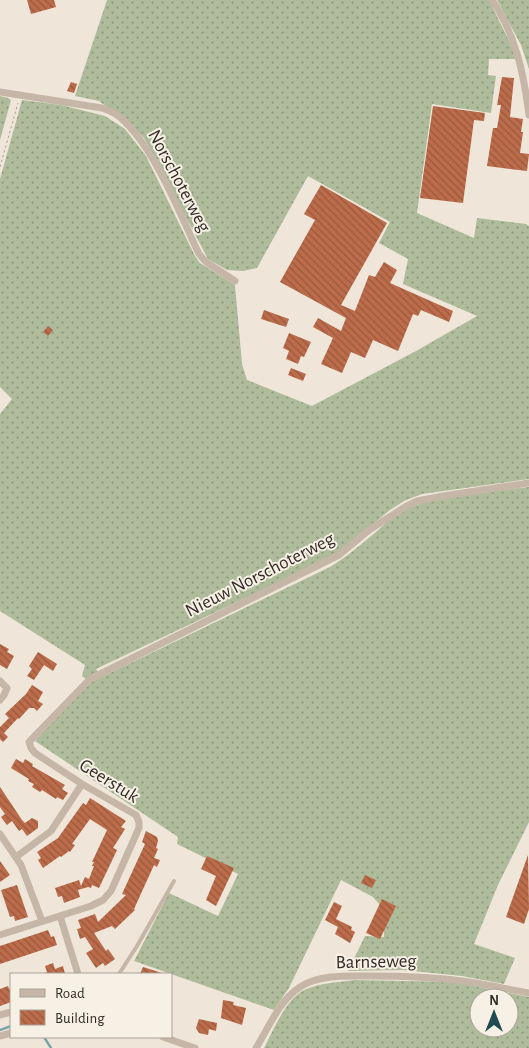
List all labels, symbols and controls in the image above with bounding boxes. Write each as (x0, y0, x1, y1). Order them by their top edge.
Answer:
street label: Norschoterweg (144, 127, 214, 236)
street label: Nieuw Norschoterweg (182, 529, 338, 621)
street label: Geerstuk (76, 755, 142, 807)
street label: Barnseweg (335, 952, 417, 972)
legend (10, 973, 172, 1038)
text: Road (55, 986, 85, 1001)
north arrow (469, 988, 519, 1038)
text: N (489, 994, 499, 1008)
text: Building (55, 1011, 105, 1026)

